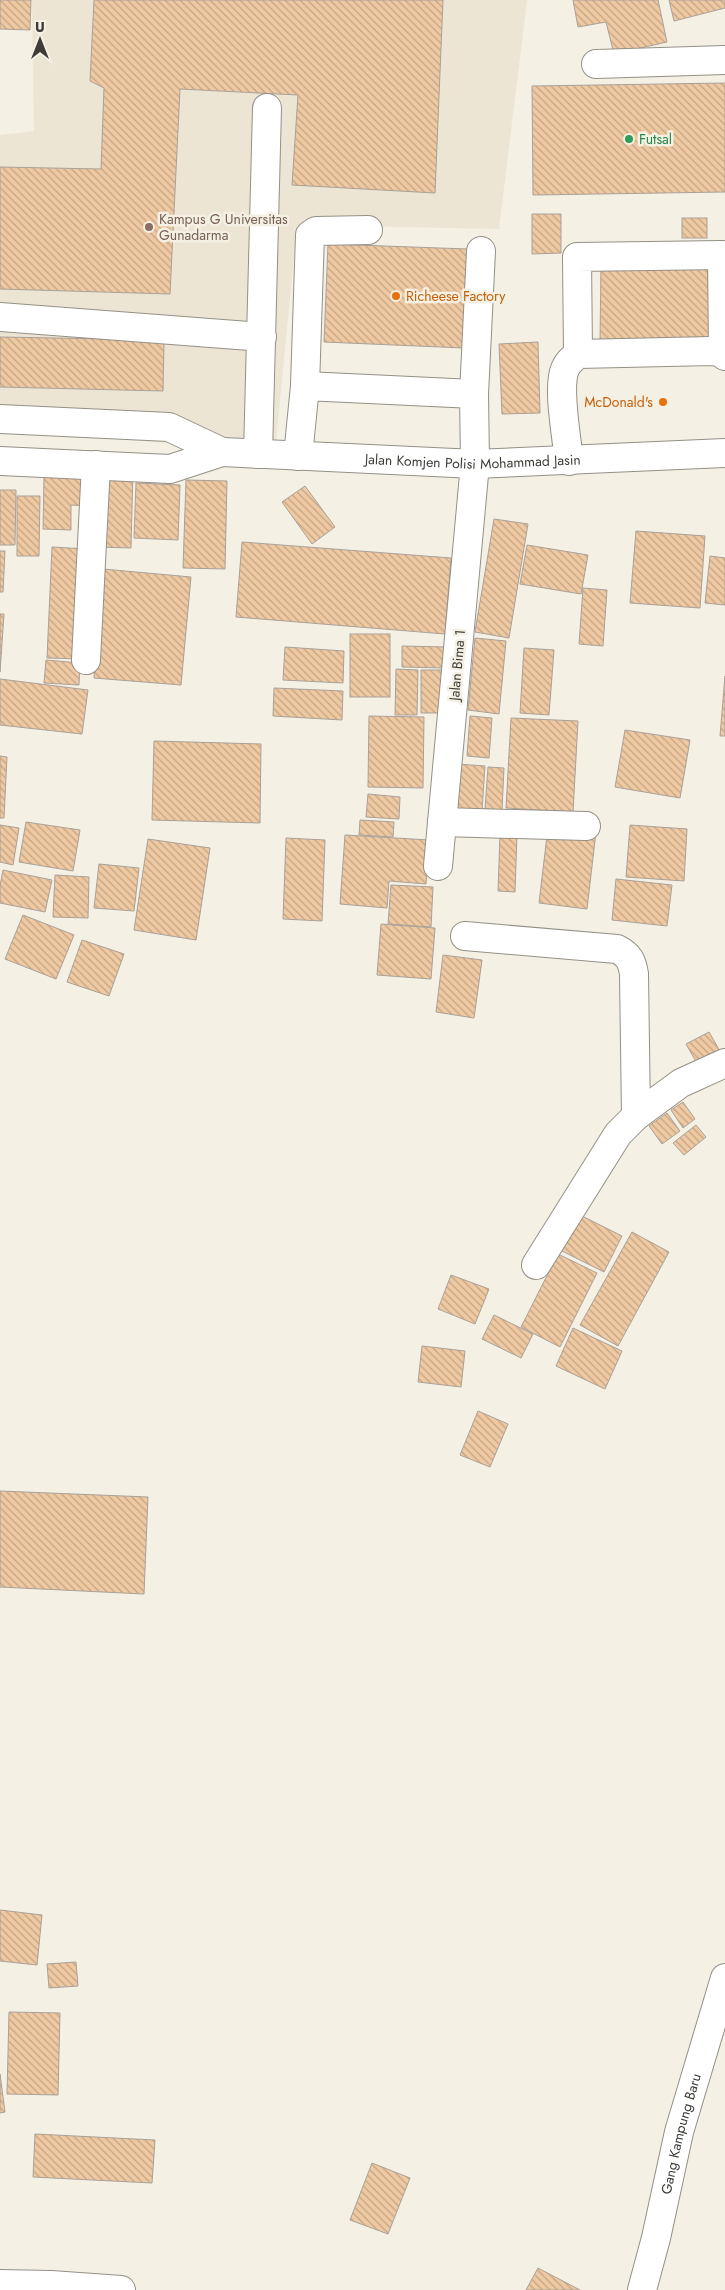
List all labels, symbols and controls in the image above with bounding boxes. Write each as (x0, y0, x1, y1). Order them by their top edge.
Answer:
north arrow (15, 15, 65, 65)
text: U (35, 17, 45, 37)
place label: Futsal (639, 129, 672, 149)
marker: Futsal (623, 133, 635, 145)
place label: Kampus G Universitas Gunadarma (159, 209, 288, 245)
marker: Kampus G Universitas Gunadarma (143, 221, 155, 233)
place label: Richeese Factory (406, 286, 506, 306)
marker: Richeese Factory (390, 290, 402, 302)
place label: McDonald's (584, 392, 653, 412)
marker: McDonald's (657, 396, 669, 408)
street label: Jalan Komjen Polisi Mohammad Jasin (363, 449, 581, 474)
street label: Jalan Bima 1 (444, 629, 470, 703)
street label: Gang Kampung Baru (656, 2071, 706, 2196)

